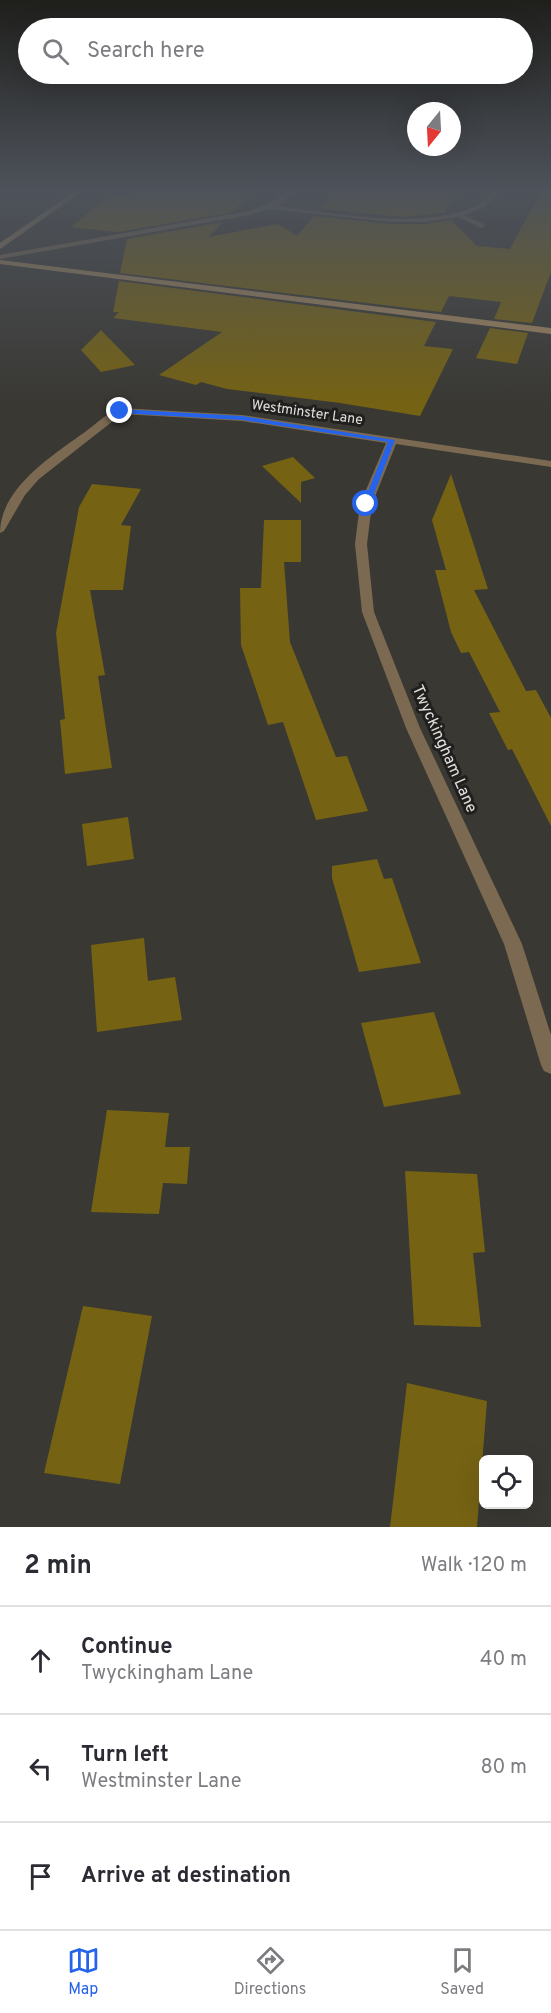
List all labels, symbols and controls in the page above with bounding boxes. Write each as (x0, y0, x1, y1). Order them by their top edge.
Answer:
search box (18, 18, 533, 84)
icon: search (39, 35, 72, 68)
text: Search here (87, 38, 205, 65)
north arrow (407, 102, 461, 156)
route end (106, 397, 132, 423)
street label: Westminster Lane (250, 397, 364, 429)
route start (352, 490, 378, 516)
street label: Twyckingham Lane (407, 682, 481, 816)
map controls (479, 1455, 533, 1509)
button: locate (479, 1455, 533, 1509)
text: 2 min (24, 1550, 92, 1583)
text: Walk · 120 m (421, 1553, 527, 1579)
text: Continue (81, 1634, 172, 1661)
icon: ahead (24, 1644, 57, 1677)
text: 40 m (480, 1647, 527, 1673)
text: Twyckingham Lane (81, 1661, 253, 1687)
text: Turn left (81, 1742, 169, 1769)
icon: left (24, 1752, 57, 1785)
text: 80 m (481, 1755, 527, 1781)
text: Westminster Lane (81, 1769, 241, 1795)
icon: arrive (24, 1860, 57, 1893)
text: Arrive at destination (81, 1863, 291, 1890)
tab: Map (67, 1944, 100, 2000)
tab: Directions (234, 1944, 306, 2000)
tab: Saved (440, 1944, 484, 2000)

